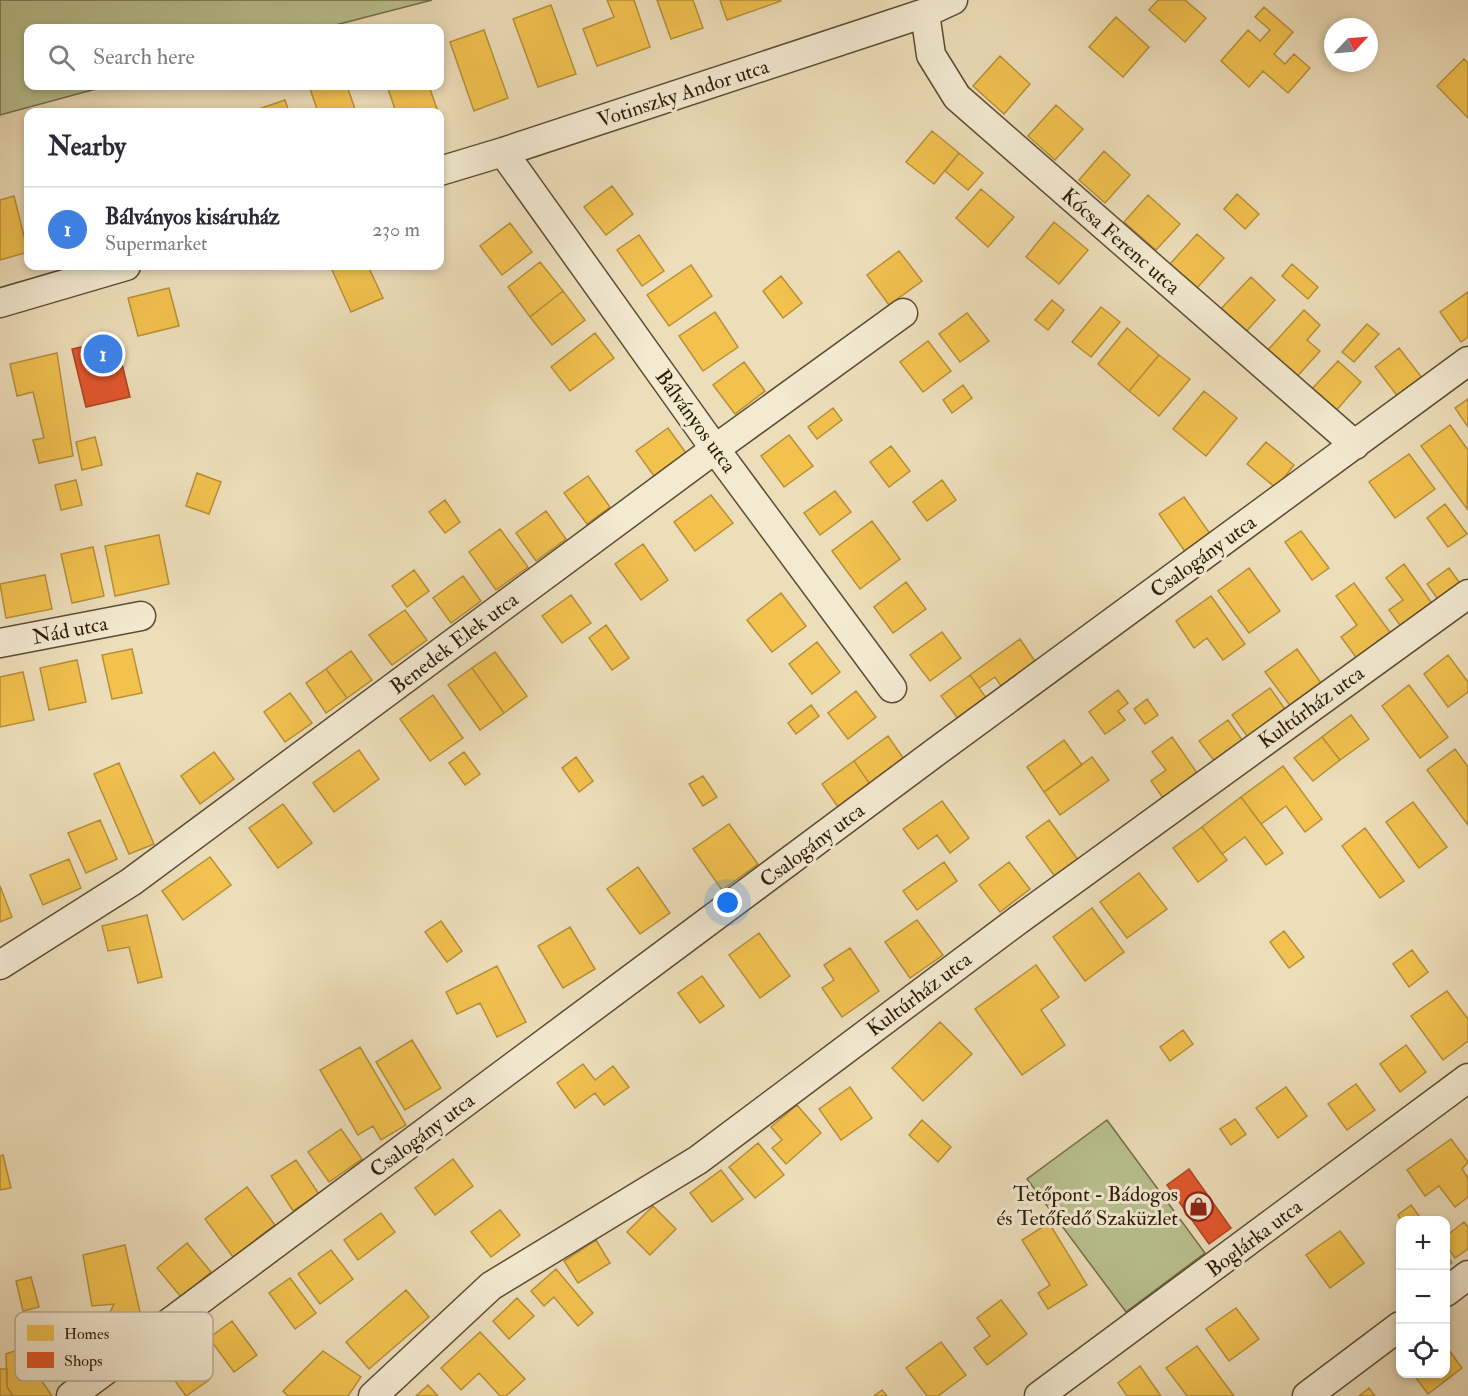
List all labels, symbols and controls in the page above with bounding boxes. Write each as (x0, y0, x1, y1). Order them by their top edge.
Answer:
north arrow (1324, 18, 1378, 72)
search box (24, 24, 444, 90)
icon: search (45, 41, 78, 74)
text: Search here (93, 43, 195, 71)
street label: Votinszky Andor utca (594, 53, 773, 134)
text: Nearby (48, 131, 126, 163)
street label: Kócsa Ferenc utca (1055, 182, 1186, 301)
text: Bálványos kisáruház (105, 203, 280, 231)
text: 1 (64, 217, 71, 242)
text: 230 m (372, 217, 420, 242)
text: Supermarket (105, 231, 208, 256)
pin: 1 (84, 332, 122, 376)
street label: Bálványos utca (649, 364, 742, 479)
street label: Csalogány utca (1145, 509, 1262, 604)
street label: Benedek Elek utca (385, 586, 524, 701)
street label: Nád utca (30, 610, 110, 651)
street label: Kultúrház utca (1253, 660, 1370, 755)
street label: Csalogány utca (754, 797, 870, 894)
your location (713, 888, 742, 917)
street label: Kultúrház utca (861, 946, 978, 1043)
street label: Csalogány utca (364, 1087, 480, 1184)
place label: Tetőpont - Bádogos és Tetőfedő Szaküzlet (996, 1181, 1178, 1232)
shop icon: Tetőpont - Bádogos és Tetőfedő Szaküzlet (1183, 1190, 1215, 1222)
street label: Boglárka utca (1201, 1193, 1308, 1283)
map controls (1396, 1216, 1450, 1378)
button: + (1396, 1216, 1450, 1270)
button: − (1396, 1270, 1450, 1324)
legend (15, 1312, 213, 1381)
text: Homes (64, 1324, 109, 1344)
button: locate (1396, 1324, 1450, 1378)
text: Shops (64, 1351, 103, 1372)

